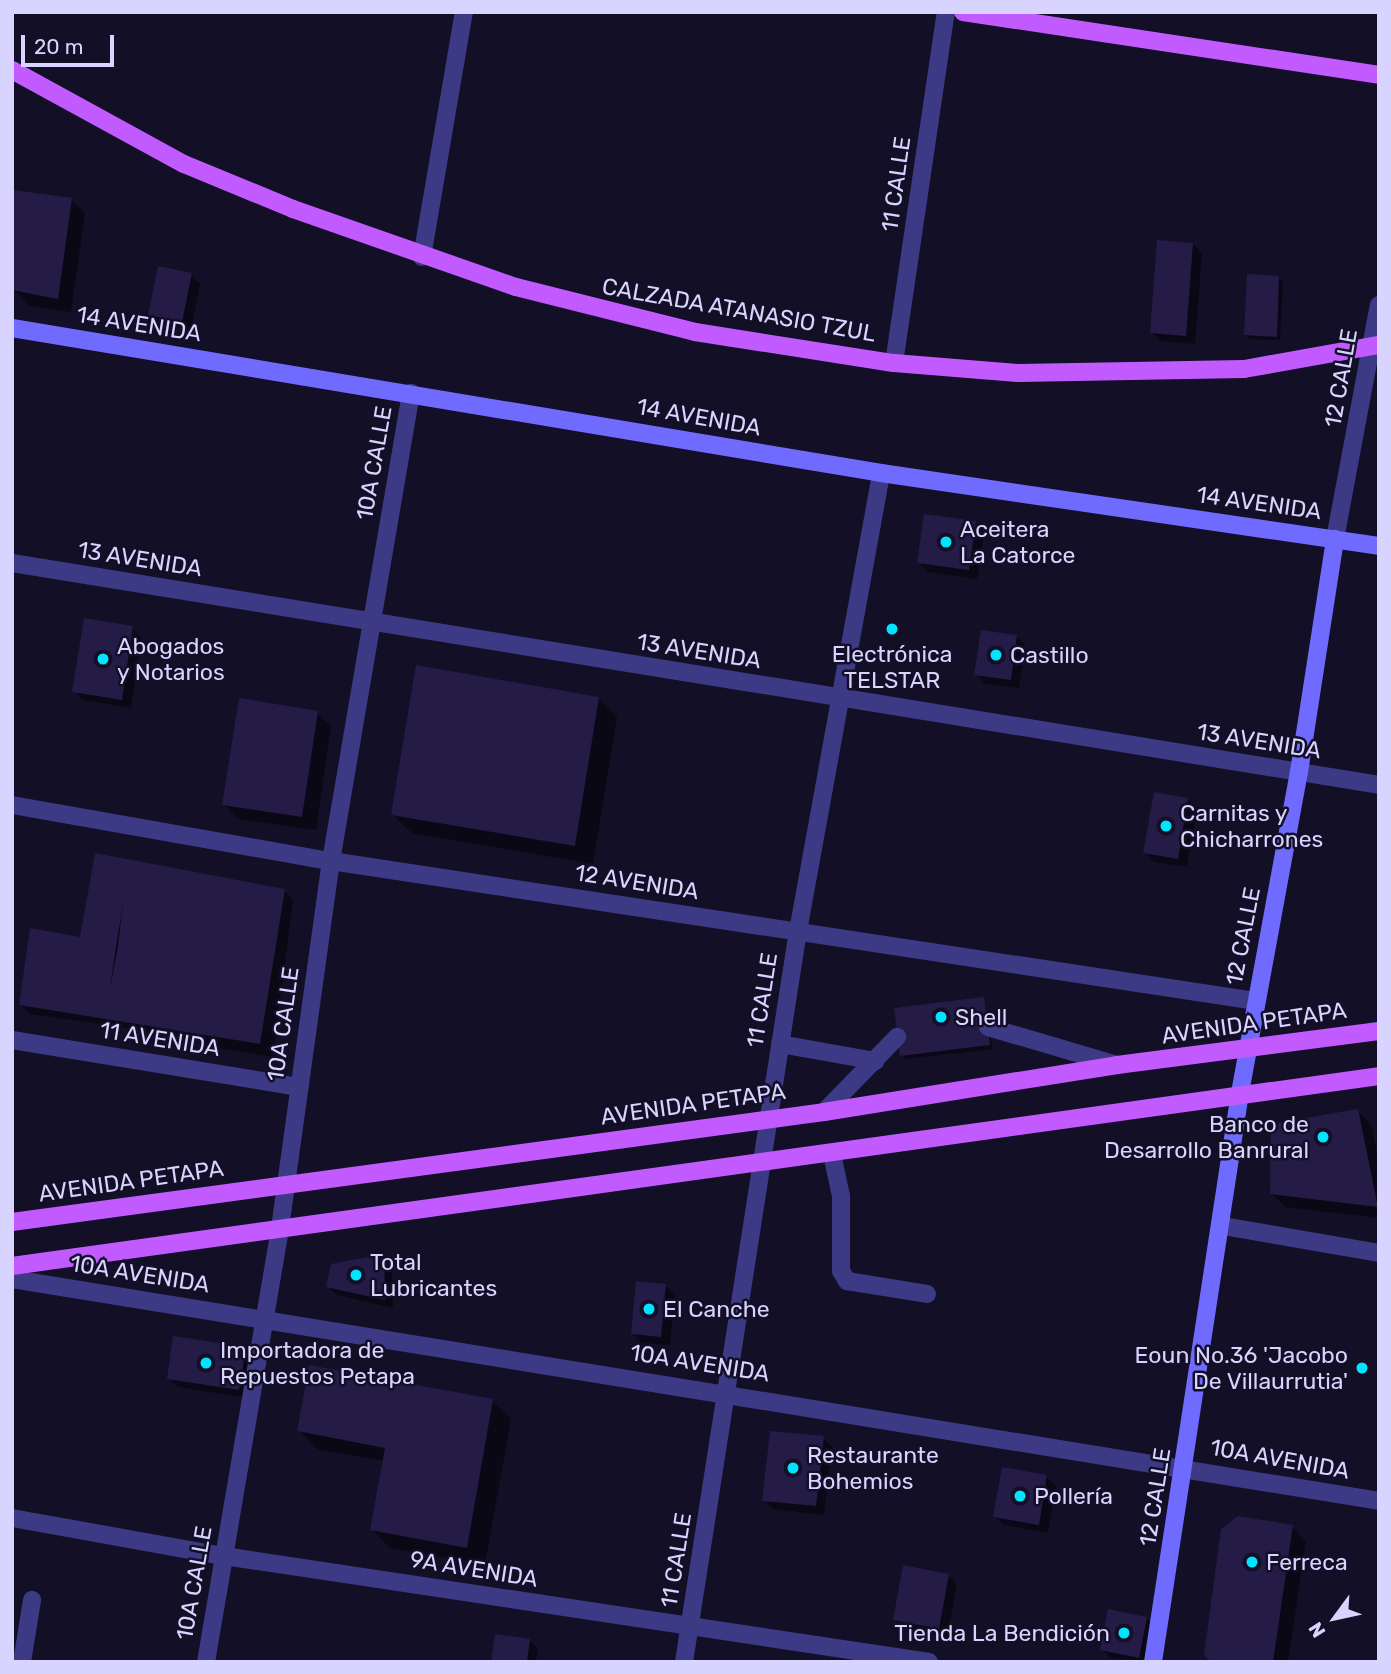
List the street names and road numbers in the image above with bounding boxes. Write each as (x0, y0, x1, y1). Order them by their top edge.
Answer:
street label: 11 CALLE (876, 135, 916, 233)
street label: CALZADA ATANASIO TZUL (599, 272, 879, 348)
street label: 14 AVENIDA (74, 300, 204, 348)
street label: 12 CALLE (1319, 327, 1363, 429)
street label: 14 AVENIDA (634, 392, 764, 442)
street label: 10A CALLE (350, 404, 398, 522)
street label: 14 AVENIDA (1195, 481, 1323, 525)
street label: 13 AVENIDA (76, 536, 204, 582)
street label: 13 AVENIDA (635, 628, 763, 674)
street label: 13 AVENIDA (1195, 718, 1323, 764)
street label: 12 AVENIDA (573, 859, 701, 905)
street label: 12 CALLE (1220, 885, 1266, 987)
street label: 11 CALLE (741, 951, 783, 1049)
street label: 10A CALLE (261, 965, 305, 1083)
street label: AVENIDA PETAPA (1159, 996, 1349, 1050)
street label: 11 AVENIDA (98, 1016, 222, 1062)
street label: AVENIDA PETAPA (598, 1077, 788, 1131)
street label: AVENIDA PETAPA (36, 1154, 226, 1208)
street label: 10A AVENIDA (68, 1249, 212, 1299)
street label: 10A AVENIDA (628, 1338, 772, 1388)
street label: 10A AVENIDA (1208, 1433, 1352, 1485)
street label: 12 CALLE (1134, 1446, 1176, 1548)
street label: 11 CALLE (655, 1511, 697, 1609)
street label: 10A CALLE (170, 1524, 218, 1642)
street label: 9A AVENIDA (407, 1545, 541, 1593)

